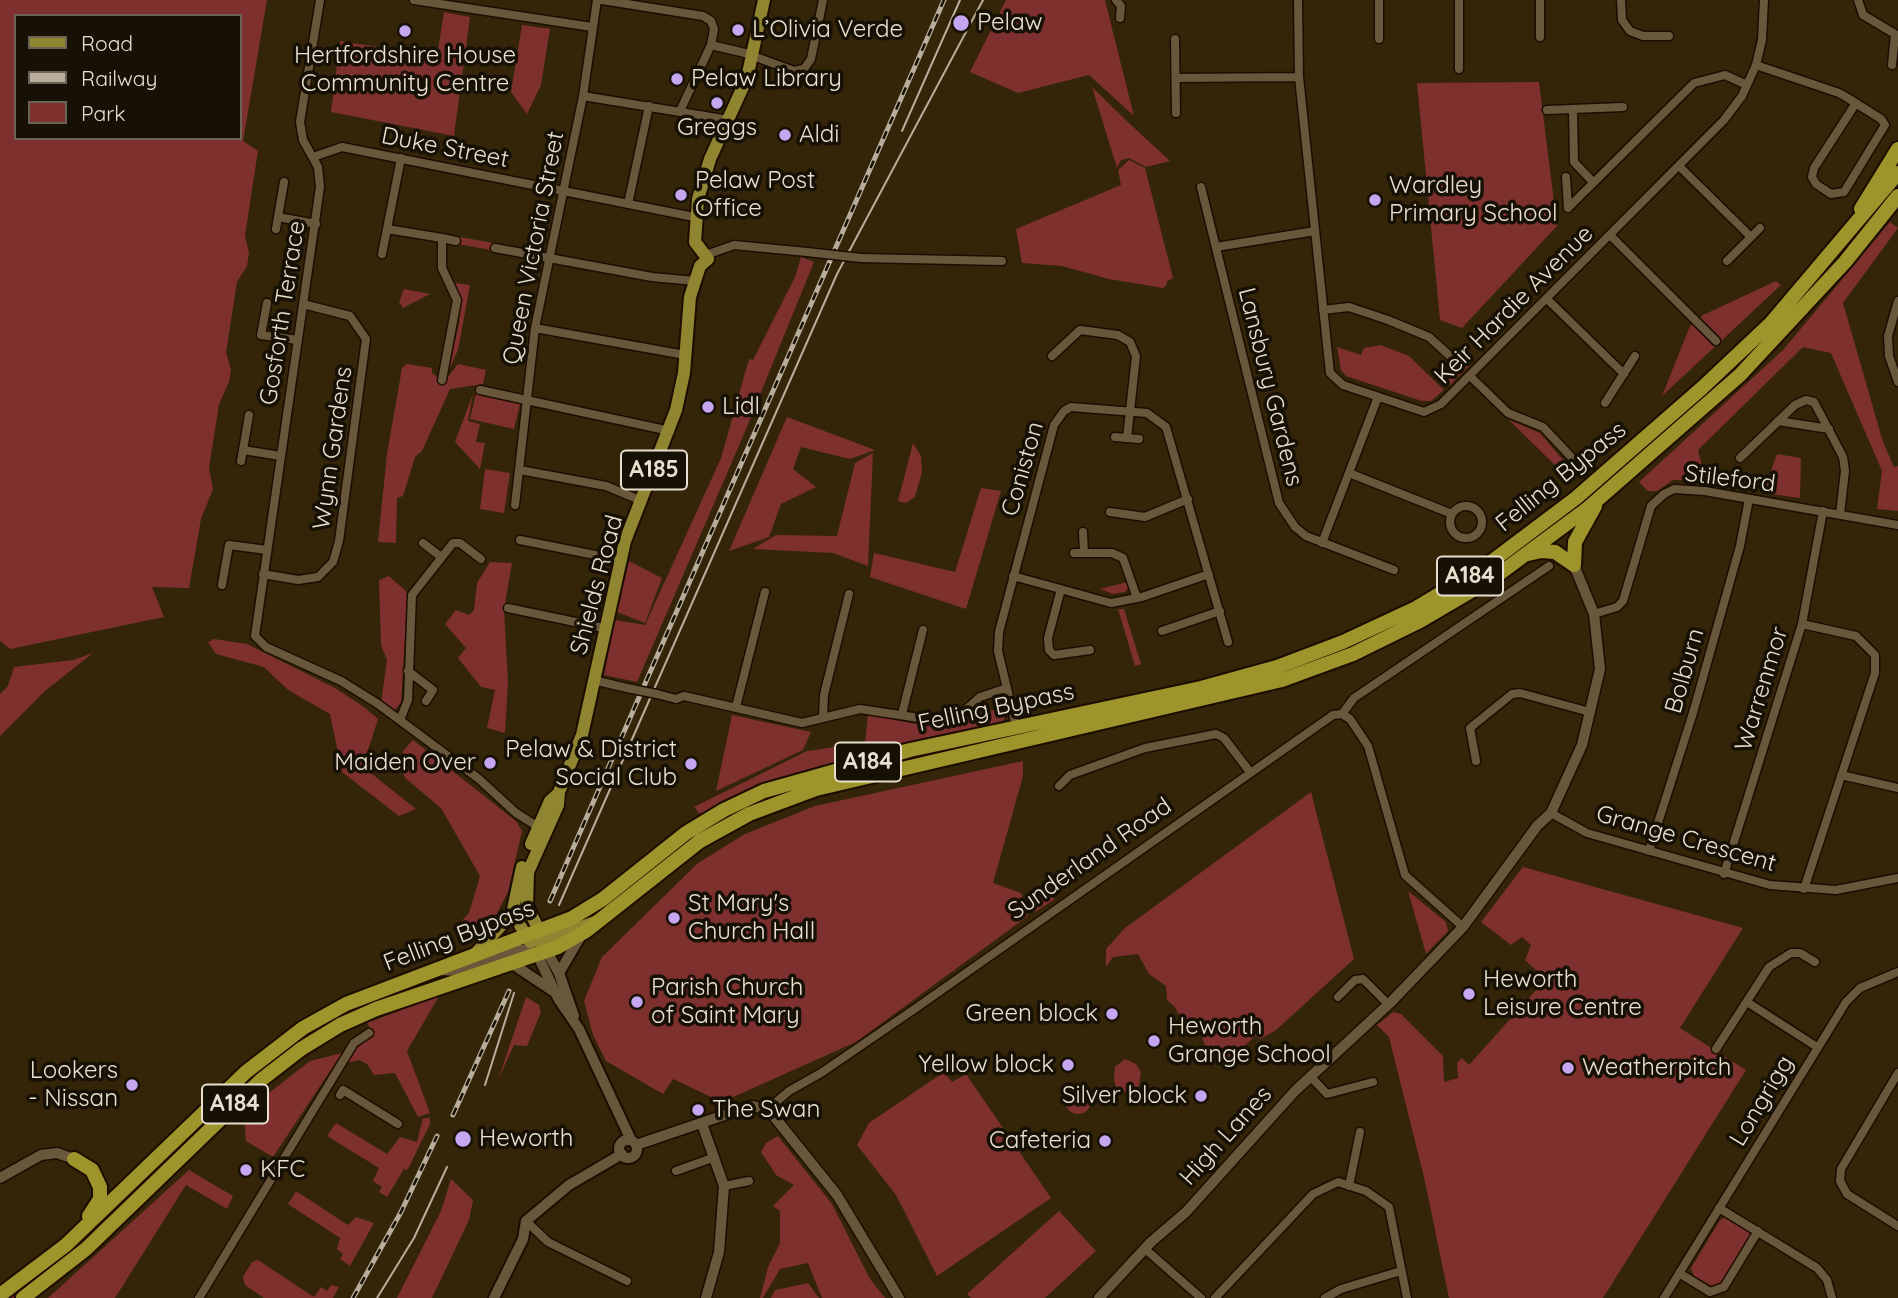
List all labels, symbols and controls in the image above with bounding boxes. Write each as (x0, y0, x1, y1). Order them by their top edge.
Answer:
place label: Pelaw (977, 9, 1043, 37)
marker: Pelaw (951, 13, 971, 33)
legend (14, 14, 242, 140)
place label: L’Olivia Verde (752, 16, 903, 44)
marker: L’Olivia Verde (730, 22, 746, 38)
marker: Hertfordshire House Community Centre (397, 23, 413, 39)
text: Road (81, 30, 133, 56)
place label: Hertfordshire House Community Centre (294, 42, 516, 98)
text: Railway (81, 65, 157, 91)
place label: Pelaw Library (691, 65, 842, 93)
marker: Pelaw Library (669, 71, 685, 87)
marker: Greggs (709, 95, 725, 111)
text: Park (81, 100, 125, 126)
place label: Greggs (677, 114, 757, 142)
place label: Aldi (799, 121, 839, 149)
street label: Duke Street (379, 122, 511, 174)
marker: Aldi (777, 127, 793, 143)
street label: Queen Victoria Street (497, 129, 571, 367)
place label: Pelaw Post Office (695, 167, 815, 223)
place label: Wardley Primary School (1389, 172, 1558, 228)
marker: Pelaw Post Office (673, 187, 689, 203)
marker: Wardley Primary School (1367, 192, 1383, 208)
street label: Gosforth Terrace (254, 219, 312, 407)
street label: Keir Hardie Avenue (1429, 220, 1599, 390)
street label: Lansbury Gardens (1231, 285, 1309, 489)
street label: Wynn Gardens (307, 364, 359, 532)
place label: Lidl (722, 393, 760, 421)
marker: Lidl (700, 399, 716, 415)
street label: Felling Bypass (1490, 416, 1632, 538)
street label: Coniston (996, 418, 1050, 520)
road number: A185 (621, 450, 687, 490)
street label: Stileford (1683, 459, 1777, 499)
street label: Shields Road (565, 512, 629, 658)
road number: A184 (1437, 556, 1503, 596)
street label: Warrenmor (1729, 623, 1795, 755)
street label: Bolburn (1659, 625, 1711, 717)
street label: Felling Bypass (915, 677, 1077, 739)
place label: Pelaw & District Social Club (505, 736, 677, 792)
road number: A184 (835, 742, 901, 782)
place label: Maiden Over (334, 749, 476, 777)
marker: Maiden Over (482, 755, 498, 771)
marker: Pelaw & District Social Club (683, 756, 699, 772)
street label: Sunderland Road (1003, 792, 1177, 926)
street label: Grange Crescent (1593, 800, 1779, 878)
place label: St Mary's Church Hall (688, 890, 815, 946)
street label: Felling Bypass (380, 894, 538, 978)
marker: St Mary's Church Hall (666, 910, 682, 926)
place label: Heworth Leisure Centre (1483, 966, 1642, 1022)
place label: Parish Church of Saint Mary (651, 974, 803, 1030)
marker: Heworth Leisure Centre (1461, 986, 1477, 1002)
marker: Parish Church of Saint Mary (629, 994, 645, 1010)
place label: Green block (965, 1000, 1098, 1028)
marker: Green block (1104, 1006, 1120, 1022)
place label: Heworth Grange School (1168, 1013, 1331, 1069)
marker: Heworth Grange School (1146, 1033, 1162, 1049)
place label: Yellow block (919, 1051, 1054, 1079)
street label: Longrigg (1724, 1051, 1800, 1151)
place label: Weatherpitch (1582, 1054, 1731, 1082)
place label: Lookers - Nissan (28, 1057, 118, 1113)
marker: Yellow block (1060, 1057, 1076, 1073)
marker: Weatherpitch (1560, 1060, 1576, 1076)
marker: Lookers - Nissan (124, 1077, 140, 1093)
street label: High Lanes (1174, 1080, 1278, 1192)
place label: Silver block (1062, 1082, 1187, 1110)
road number: A184 (202, 1084, 268, 1124)
marker: Silver block (1193, 1088, 1209, 1104)
place label: The Swan (712, 1096, 820, 1124)
marker: The Swan (690, 1102, 706, 1118)
place label: Heworth (479, 1125, 573, 1153)
place label: Cafeteria (989, 1127, 1091, 1155)
marker: Heworth (453, 1129, 473, 1149)
marker: Cafeteria (1097, 1133, 1113, 1149)
place label: KFC (260, 1156, 305, 1184)
marker: KFC (238, 1162, 254, 1178)

